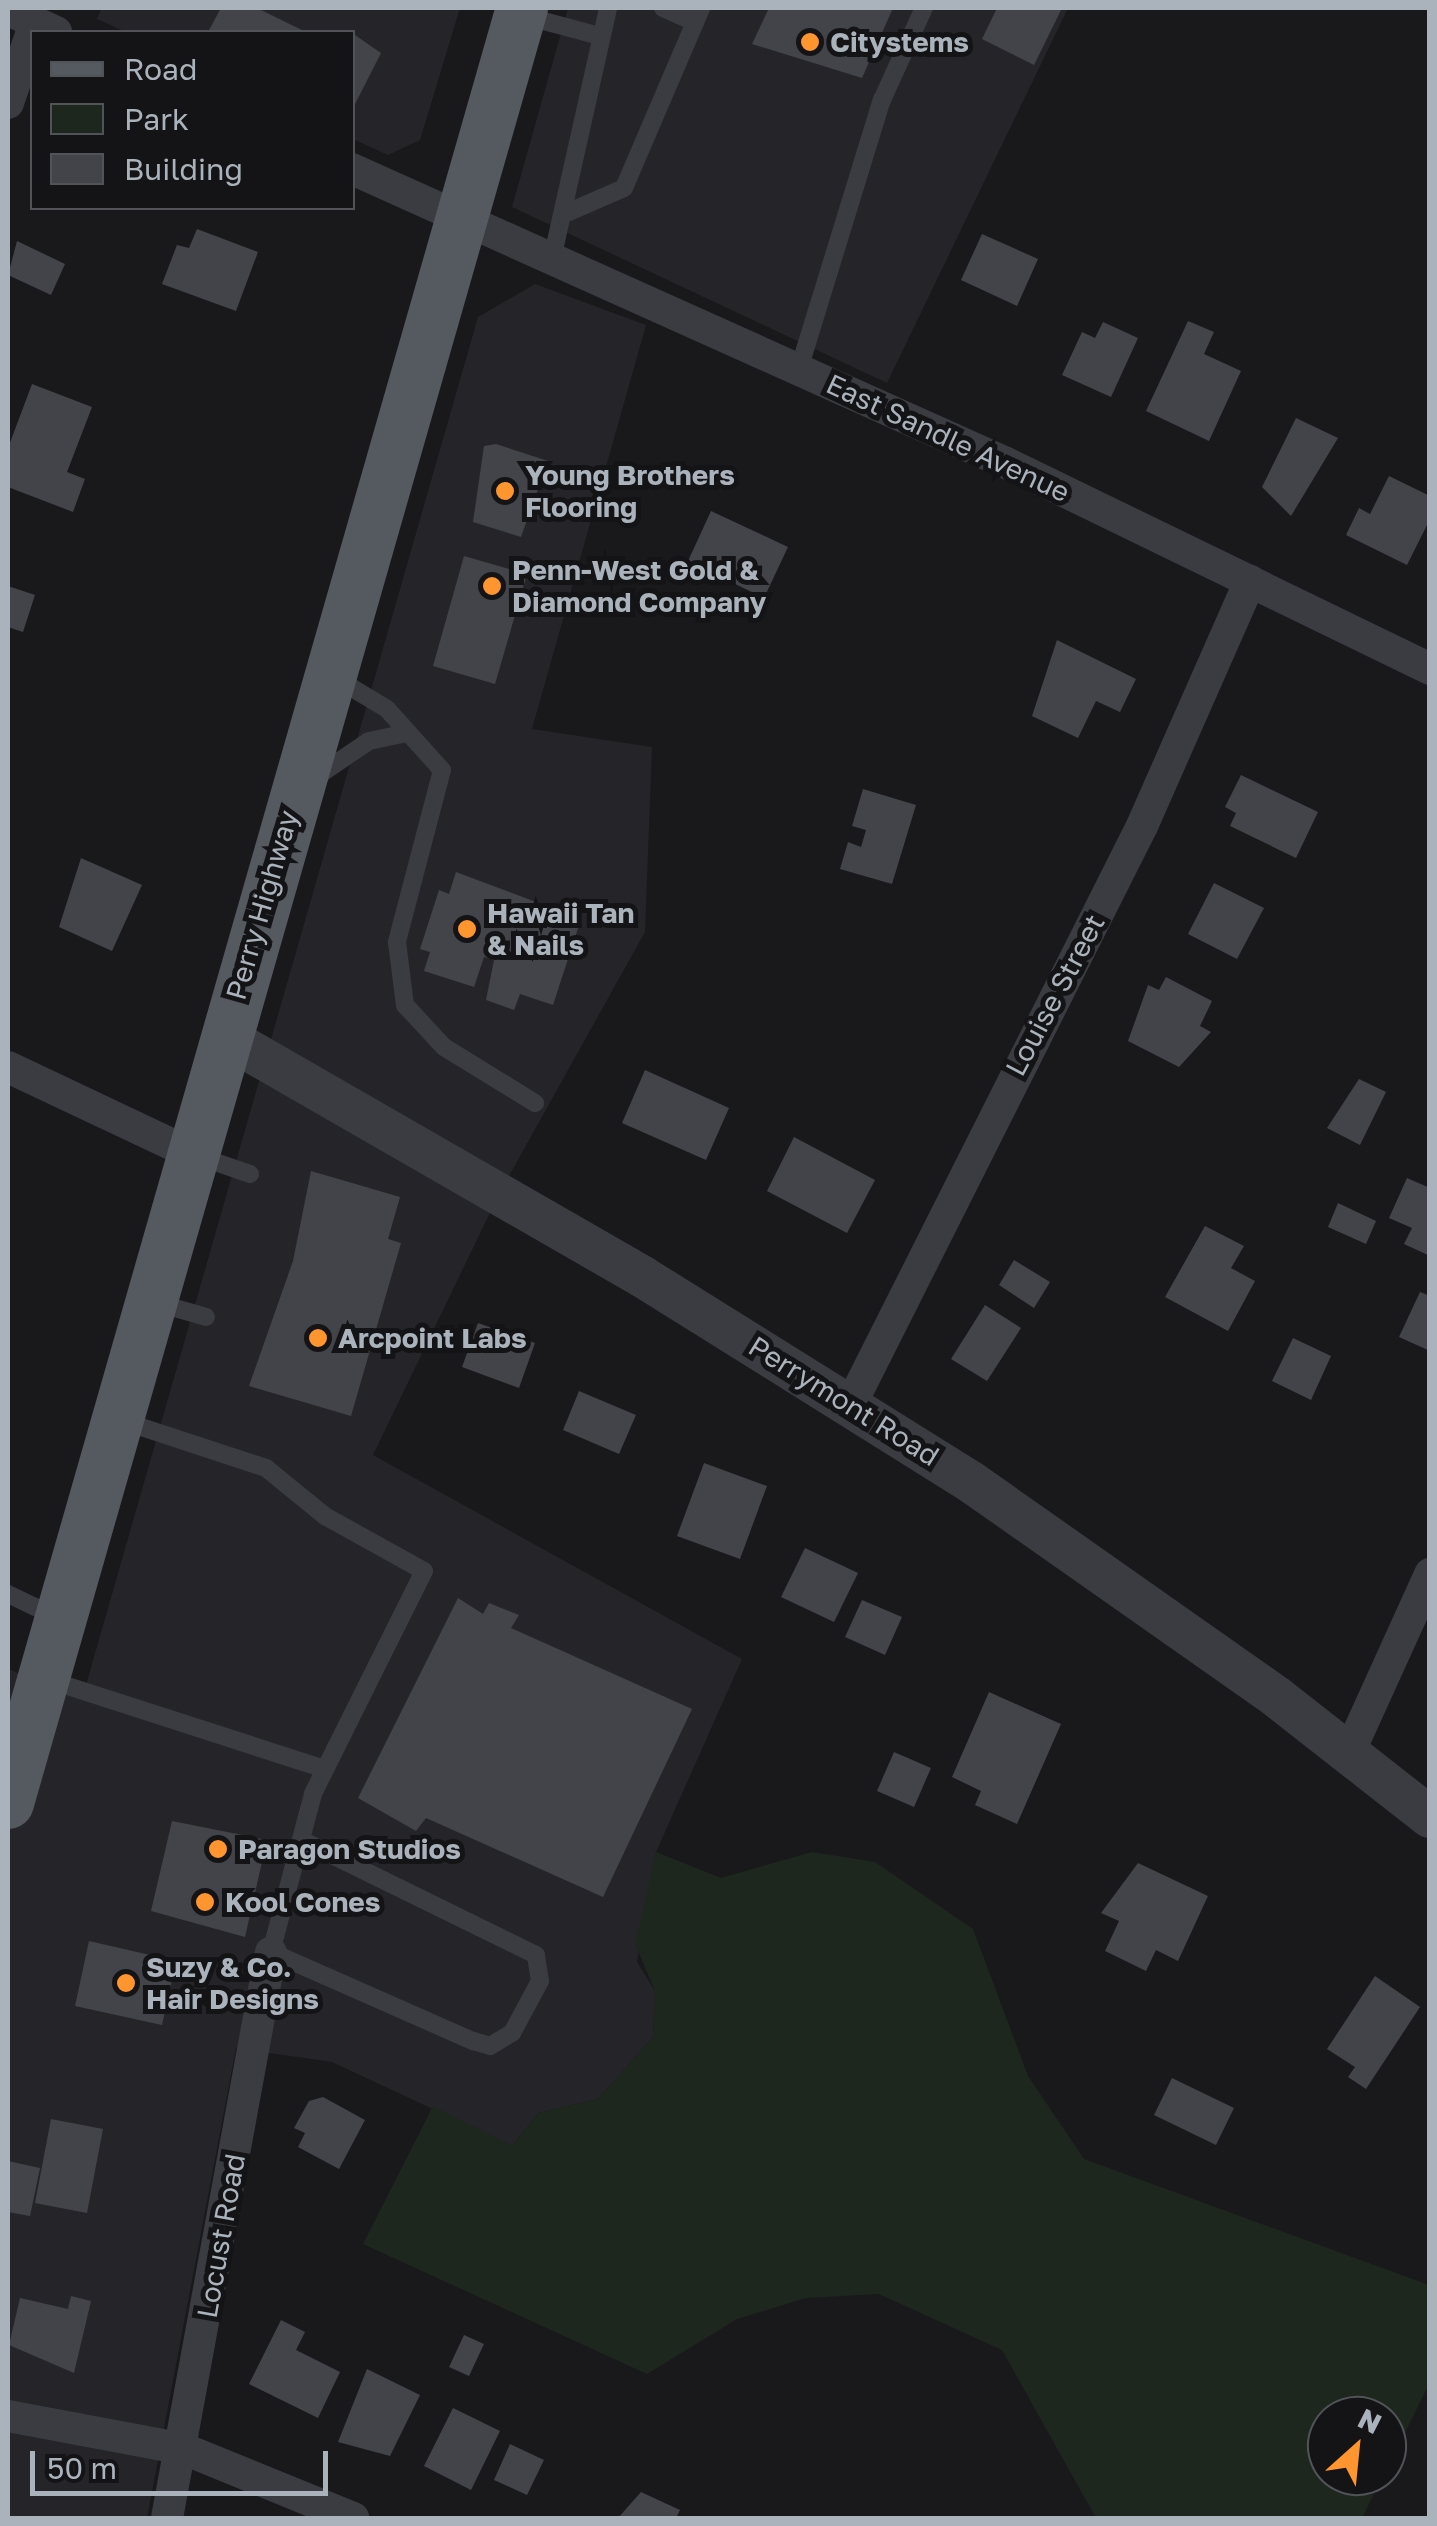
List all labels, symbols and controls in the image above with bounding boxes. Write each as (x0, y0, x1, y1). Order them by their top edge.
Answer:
place label: Citystems (830, 25, 969, 59)
legend (30, 30, 355, 210)
marker: Citystems (799, 31, 821, 53)
text: Road (124, 51, 198, 87)
text: Park (124, 101, 189, 137)
text: Building (124, 151, 243, 187)
street label: East Sandle Avenue (821, 367, 1075, 509)
place label: Young Brothers Flooring (525, 458, 735, 524)
marker: Young Brothers Flooring (494, 480, 516, 502)
place label: Penn-West Gold & Diamond Company (512, 553, 766, 619)
marker: Penn-West Gold & Diamond Company (481, 575, 503, 597)
street label: Perry Highway (219, 806, 305, 1004)
place label: Hawaii Tan & Nails (487, 896, 634, 962)
street label: Louise Street (998, 909, 1112, 1081)
marker: Hawaii Tan & Nails (456, 918, 478, 940)
place label: Arcpoint Labs (338, 1321, 527, 1355)
marker: Arcpoint Labs (307, 1327, 329, 1349)
street label: Perrymont Road (743, 1329, 945, 1473)
place label: Paragon Studios (238, 1832, 461, 1866)
marker: Paragon Studios (207, 1838, 229, 1860)
place label: Kool Cones (225, 1885, 381, 1919)
marker: Kool Cones (194, 1891, 216, 1913)
place label: Suzy & Co. Hair Designs (146, 1950, 319, 2016)
marker: Suzy & Co. Hair Designs (115, 1972, 137, 1994)
street label: Locust Road (190, 2151, 252, 2321)
north arrow (1307, 2396, 1407, 2496)
text: N (1353, 2401, 1387, 2440)
scale bar (35, 2431, 332, 2493)
text: 50 m (47, 2450, 117, 2486)

